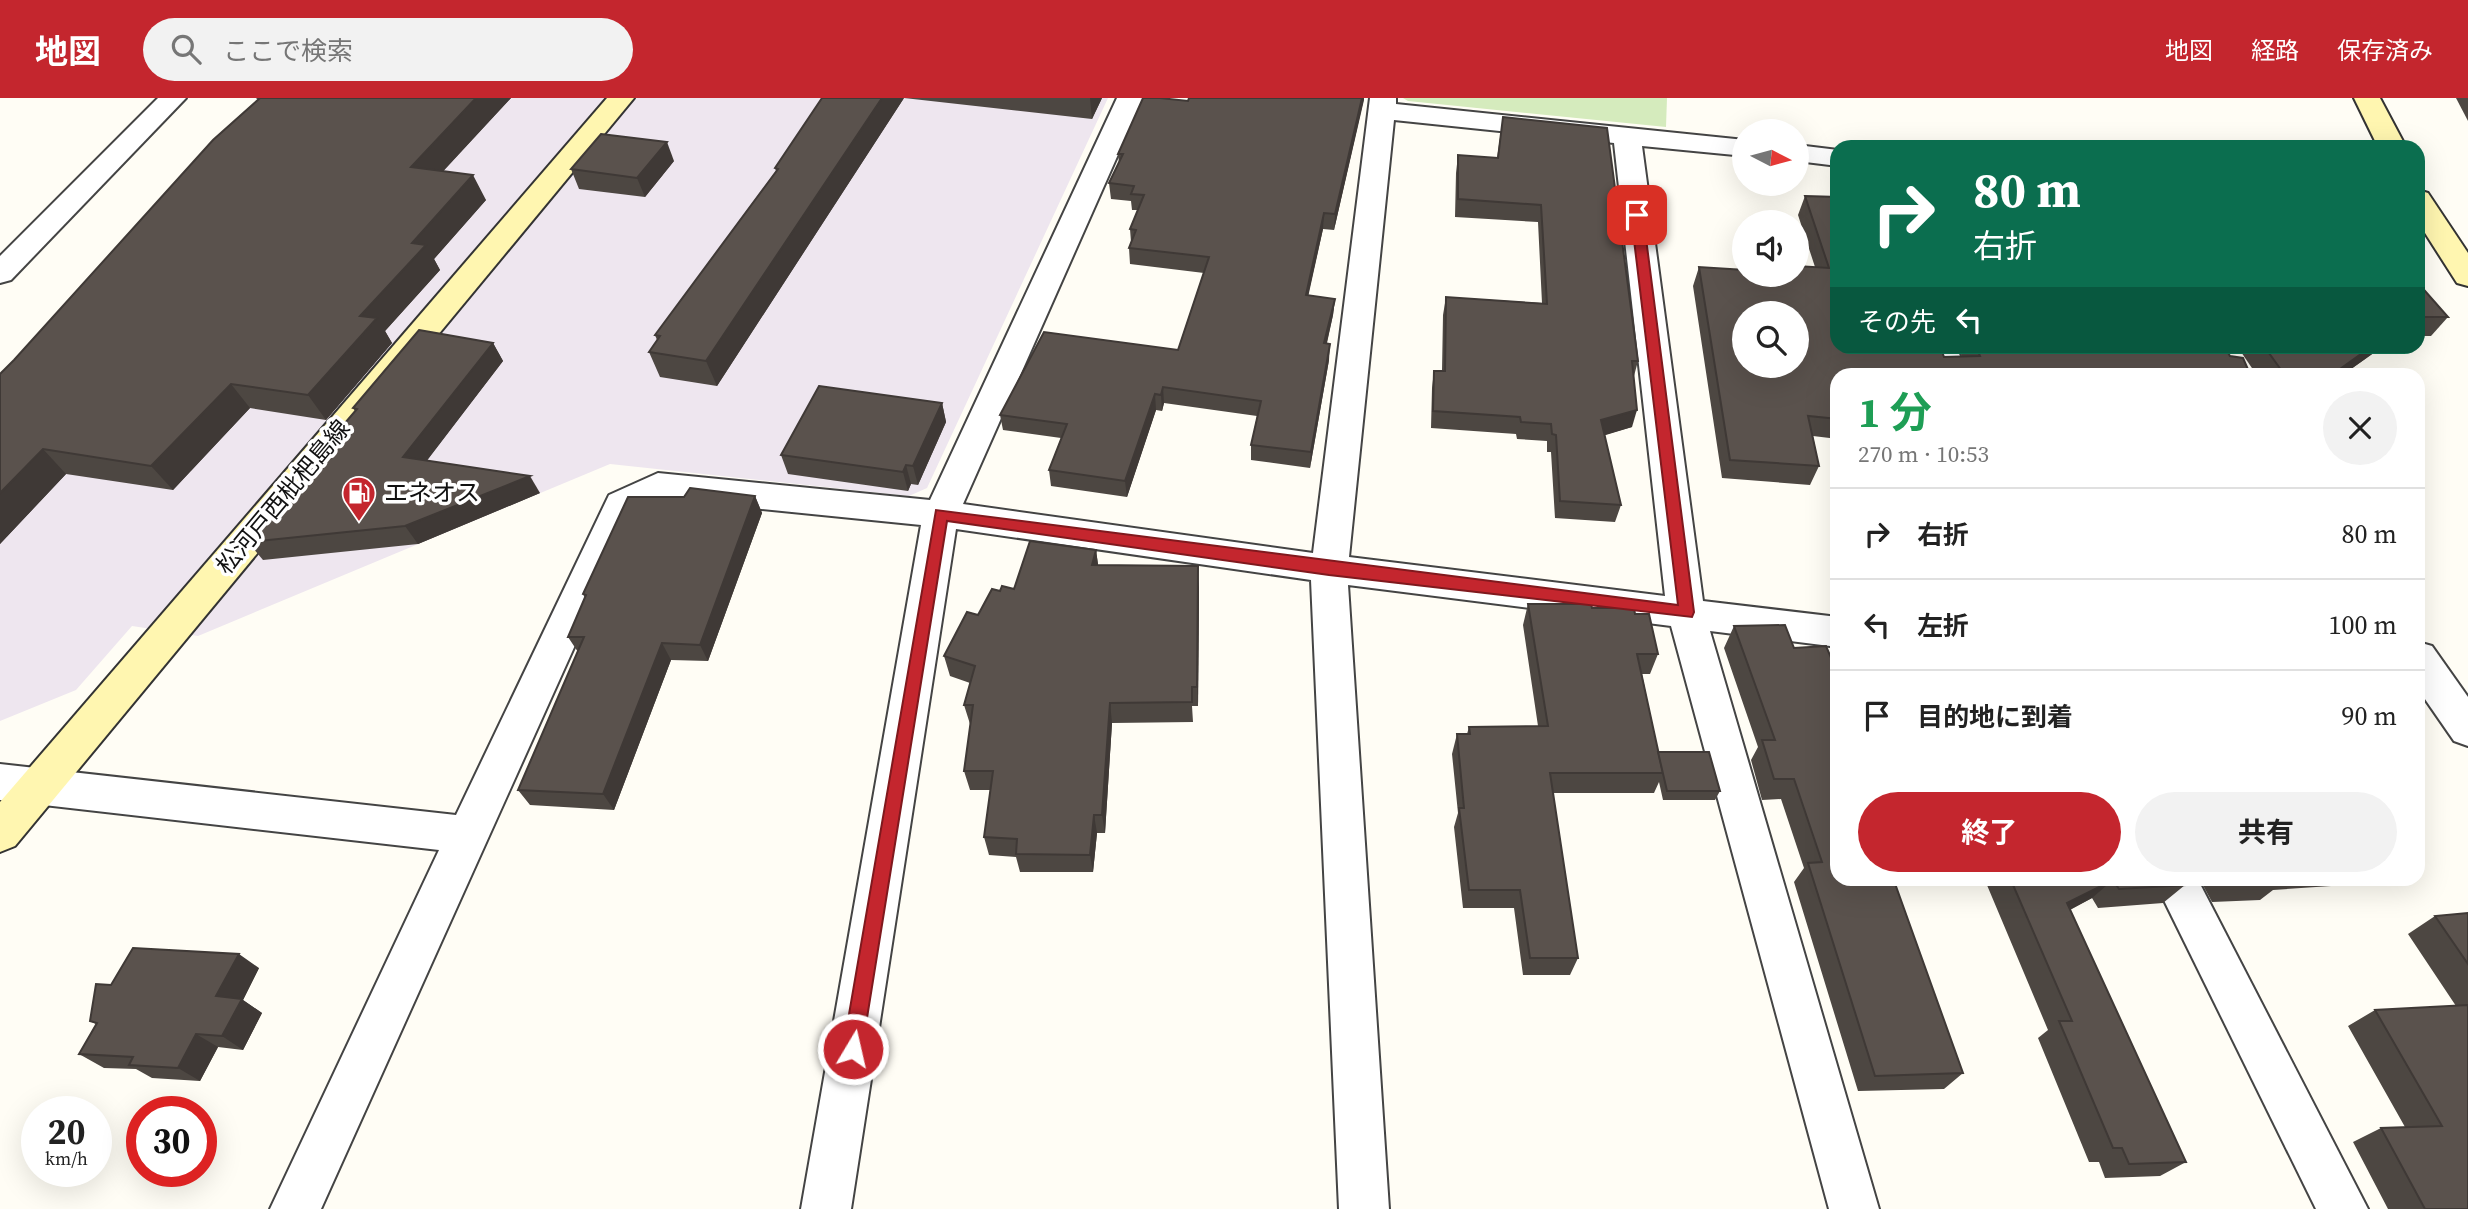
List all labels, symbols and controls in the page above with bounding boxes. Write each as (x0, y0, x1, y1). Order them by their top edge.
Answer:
search box (143, 18, 633, 81)
text: 地図 (35, 29, 101, 74)
icon: search (167, 30, 205, 68)
text: ここで検索 (223, 33, 353, 69)
text: 地図 (2165, 34, 2213, 67)
text: 経路 (2251, 34, 2299, 67)
text: 保存済み (2337, 34, 2433, 67)
north arrow (1732, 119, 1810, 196)
map controls (1732, 119, 1809, 378)
text: 80 m (1973, 156, 2081, 223)
icon: right (1858, 168, 1949, 259)
pin (1607, 185, 1667, 245)
icon: arrive (1618, 196, 1656, 234)
button: sound (1732, 210, 1809, 287)
text: 右折 (1973, 224, 2037, 268)
button: search (1732, 301, 1809, 378)
icon: left (1950, 301, 1988, 339)
text: その先 (1858, 304, 1936, 340)
text: 1 分 (1858, 383, 1932, 441)
button: close (2323, 391, 2397, 465)
street label: 松河戸西枇杷島線 (208, 413, 357, 581)
text: 270 m · 10:53 (1858, 438, 1989, 470)
fuel station icon: エネオス (340, 474, 378, 523)
place label: エネオス (384, 476, 480, 509)
icon: right (1858, 515, 1896, 553)
text: 80 m (2342, 516, 2397, 552)
text: 右折 (1917, 517, 1969, 553)
icon: left (1858, 606, 1896, 644)
text: 100 m (2329, 607, 2397, 643)
text: 左折 (1917, 608, 1969, 644)
icon: arrive (1858, 697, 1896, 735)
text: 90 m (2342, 698, 2397, 734)
text: 目的地に到着 (1917, 699, 2073, 735)
button: 終了 (1858, 792, 2121, 872)
button: 共有 (2135, 792, 2397, 872)
position arrow (816, 1012, 890, 1086)
speed limit sign: 30 (126, 1096, 217, 1187)
text: 20 (48, 1108, 85, 1156)
text: km/h (45, 1146, 88, 1171)

